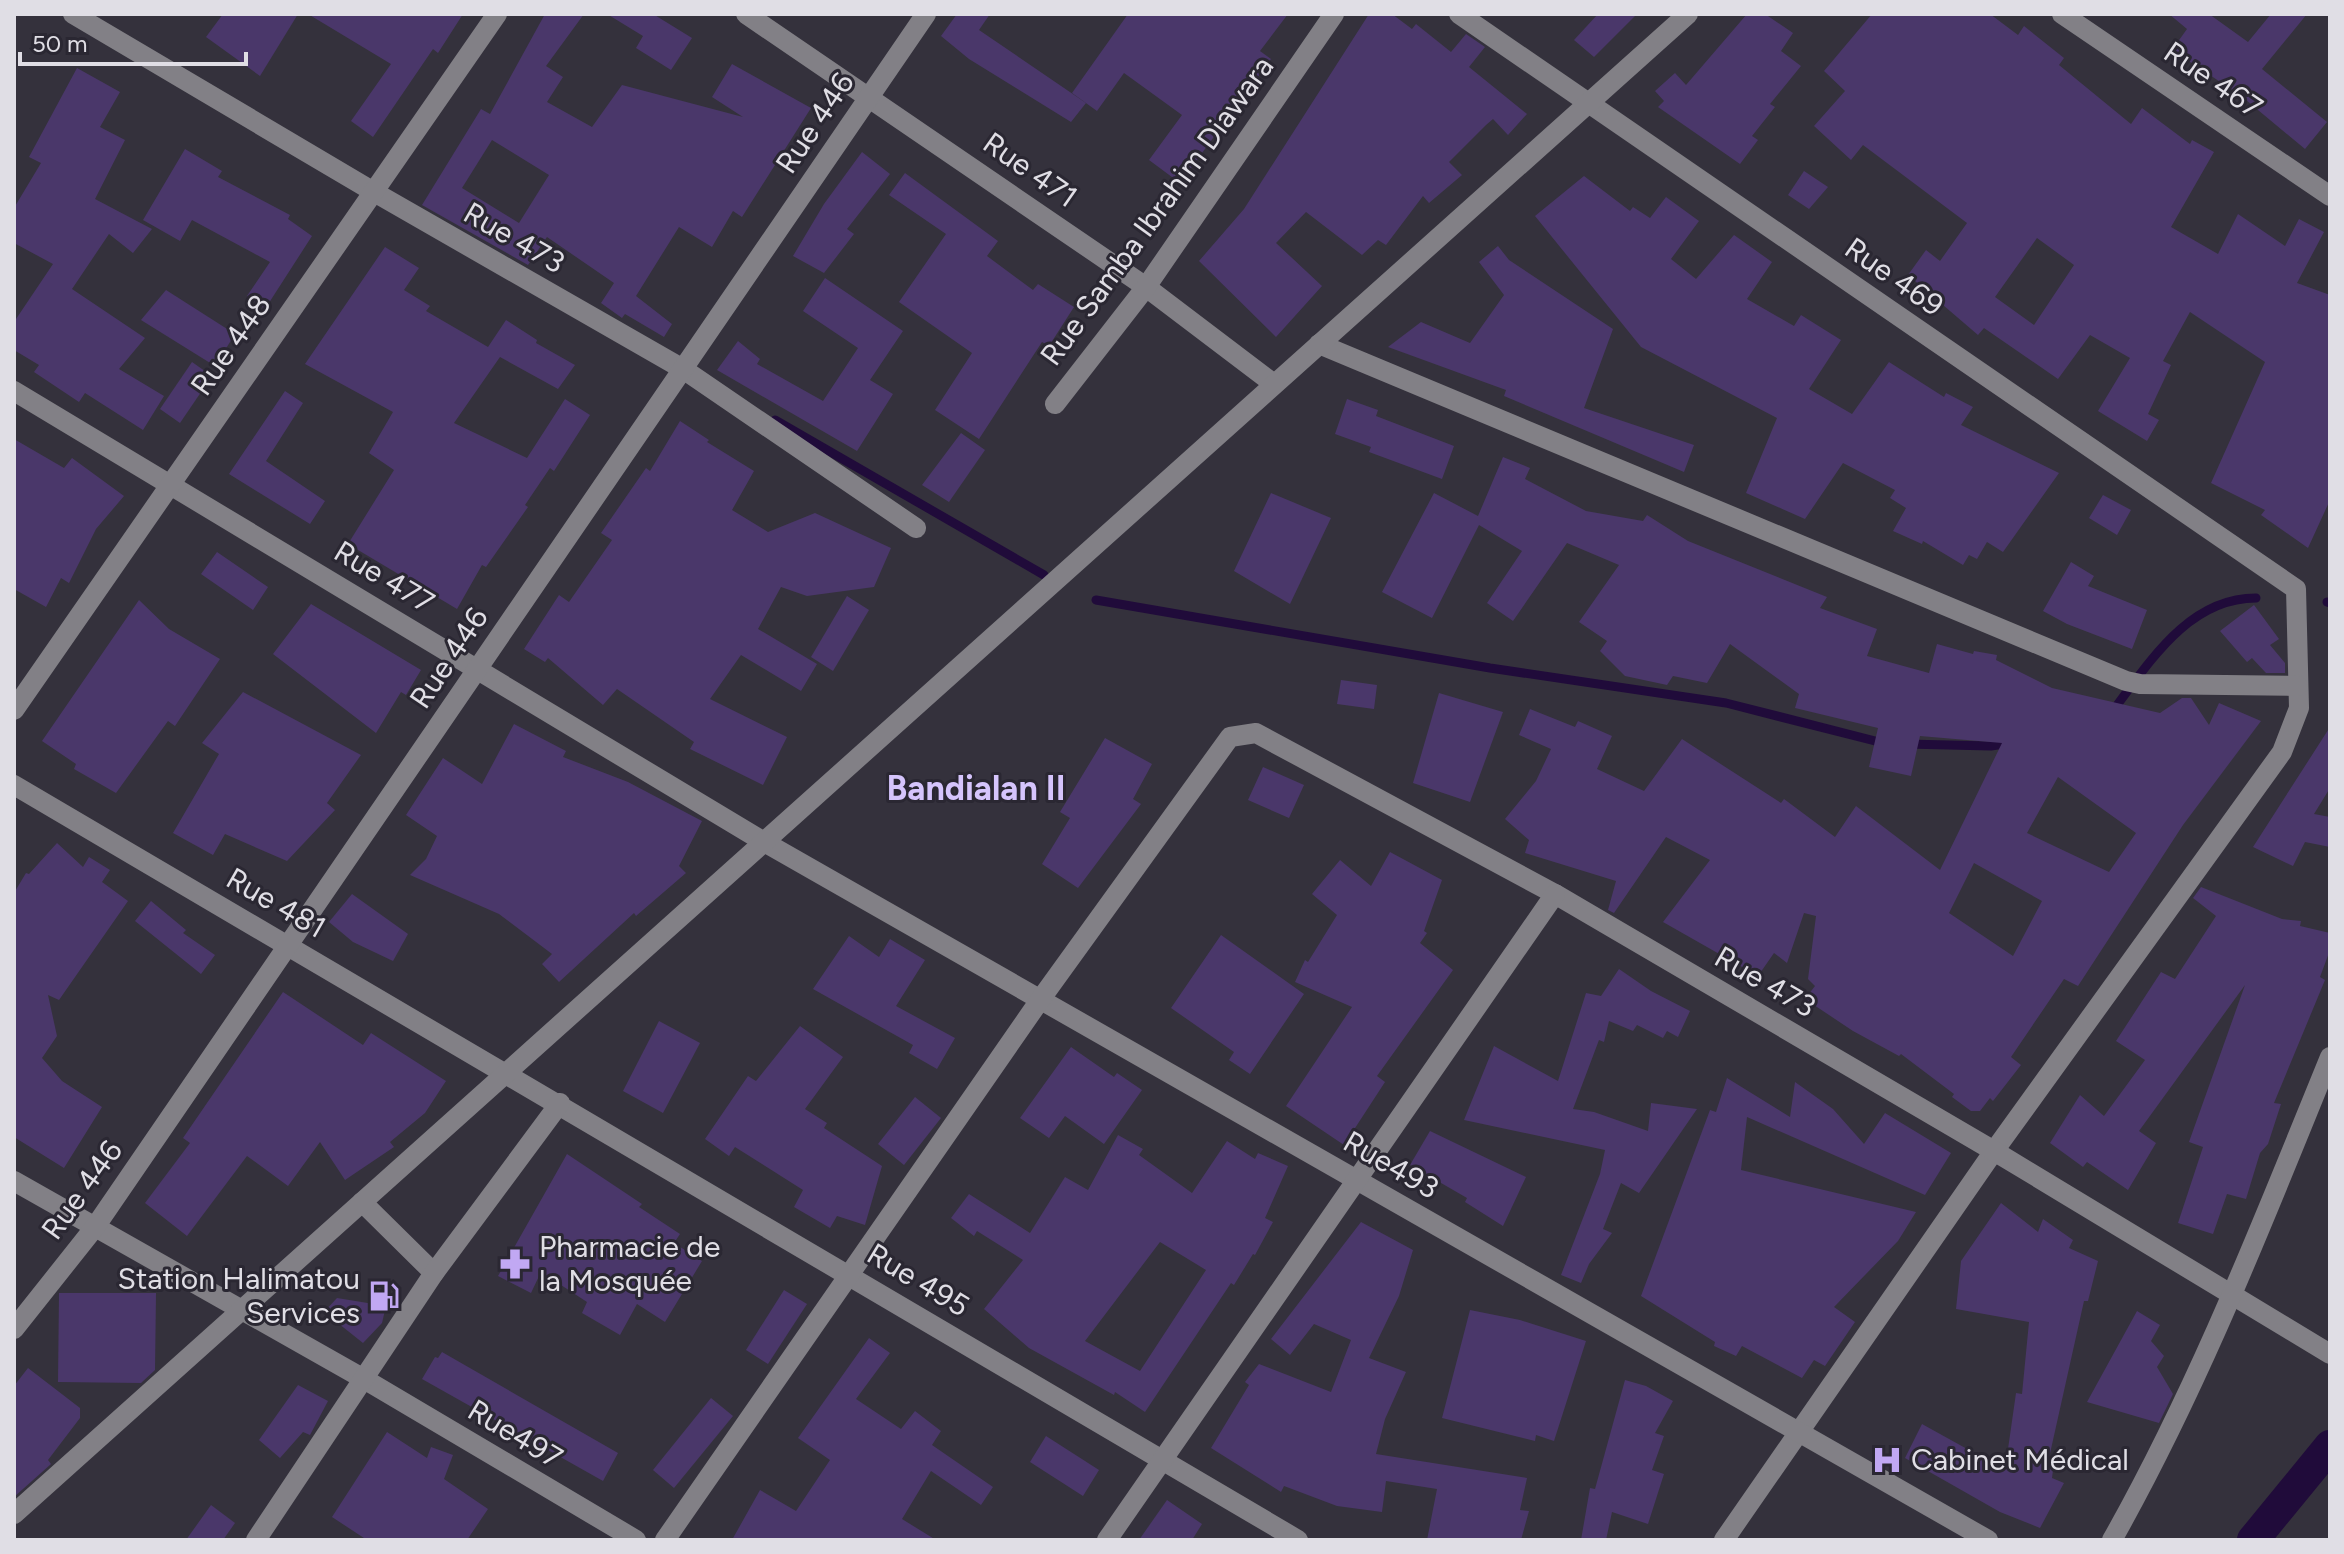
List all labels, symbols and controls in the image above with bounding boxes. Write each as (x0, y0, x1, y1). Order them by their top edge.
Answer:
scale bar (20, 16, 246, 66)
text: 50 m (32, 29, 88, 58)
street label: Rue 467 (2157, 33, 2270, 126)
street label: Rue Samba Ibrahim Diawara (1032, 49, 1281, 373)
street label: Rue 446 (767, 65, 862, 180)
street label: Rue 471 (976, 124, 1084, 215)
street label: Rue 473 (457, 194, 571, 281)
street label: Rue 469 (1838, 229, 1951, 324)
street label: Rue 448 (182, 287, 279, 402)
street label: Rue 477 (328, 532, 441, 621)
street label: Rue 446 (401, 600, 496, 715)
district label: Bandialan II (886, 768, 1066, 809)
street label: Rue 481 (220, 859, 333, 946)
street label: Rue 473 (1708, 938, 1822, 1025)
street label: Rue493 (1337, 1123, 1445, 1207)
street label: Rue 446 (33, 1133, 130, 1247)
place label: Pharmacie de la Mosquée (539, 1228, 720, 1299)
street label: Rue 495 (861, 1235, 976, 1324)
pharmacy icon: Pharmacie de la Mosquée (498, 1247, 532, 1281)
place label: Station Halimatou Services (118, 1260, 360, 1331)
fuel station icon: Station Halimatou Services (367, 1279, 401, 1313)
street label: Rue497 (461, 1391, 569, 1476)
place label: Cabinet Médical (1911, 1441, 2129, 1478)
hospital icon: Cabinet Médical (1870, 1443, 1904, 1477)

